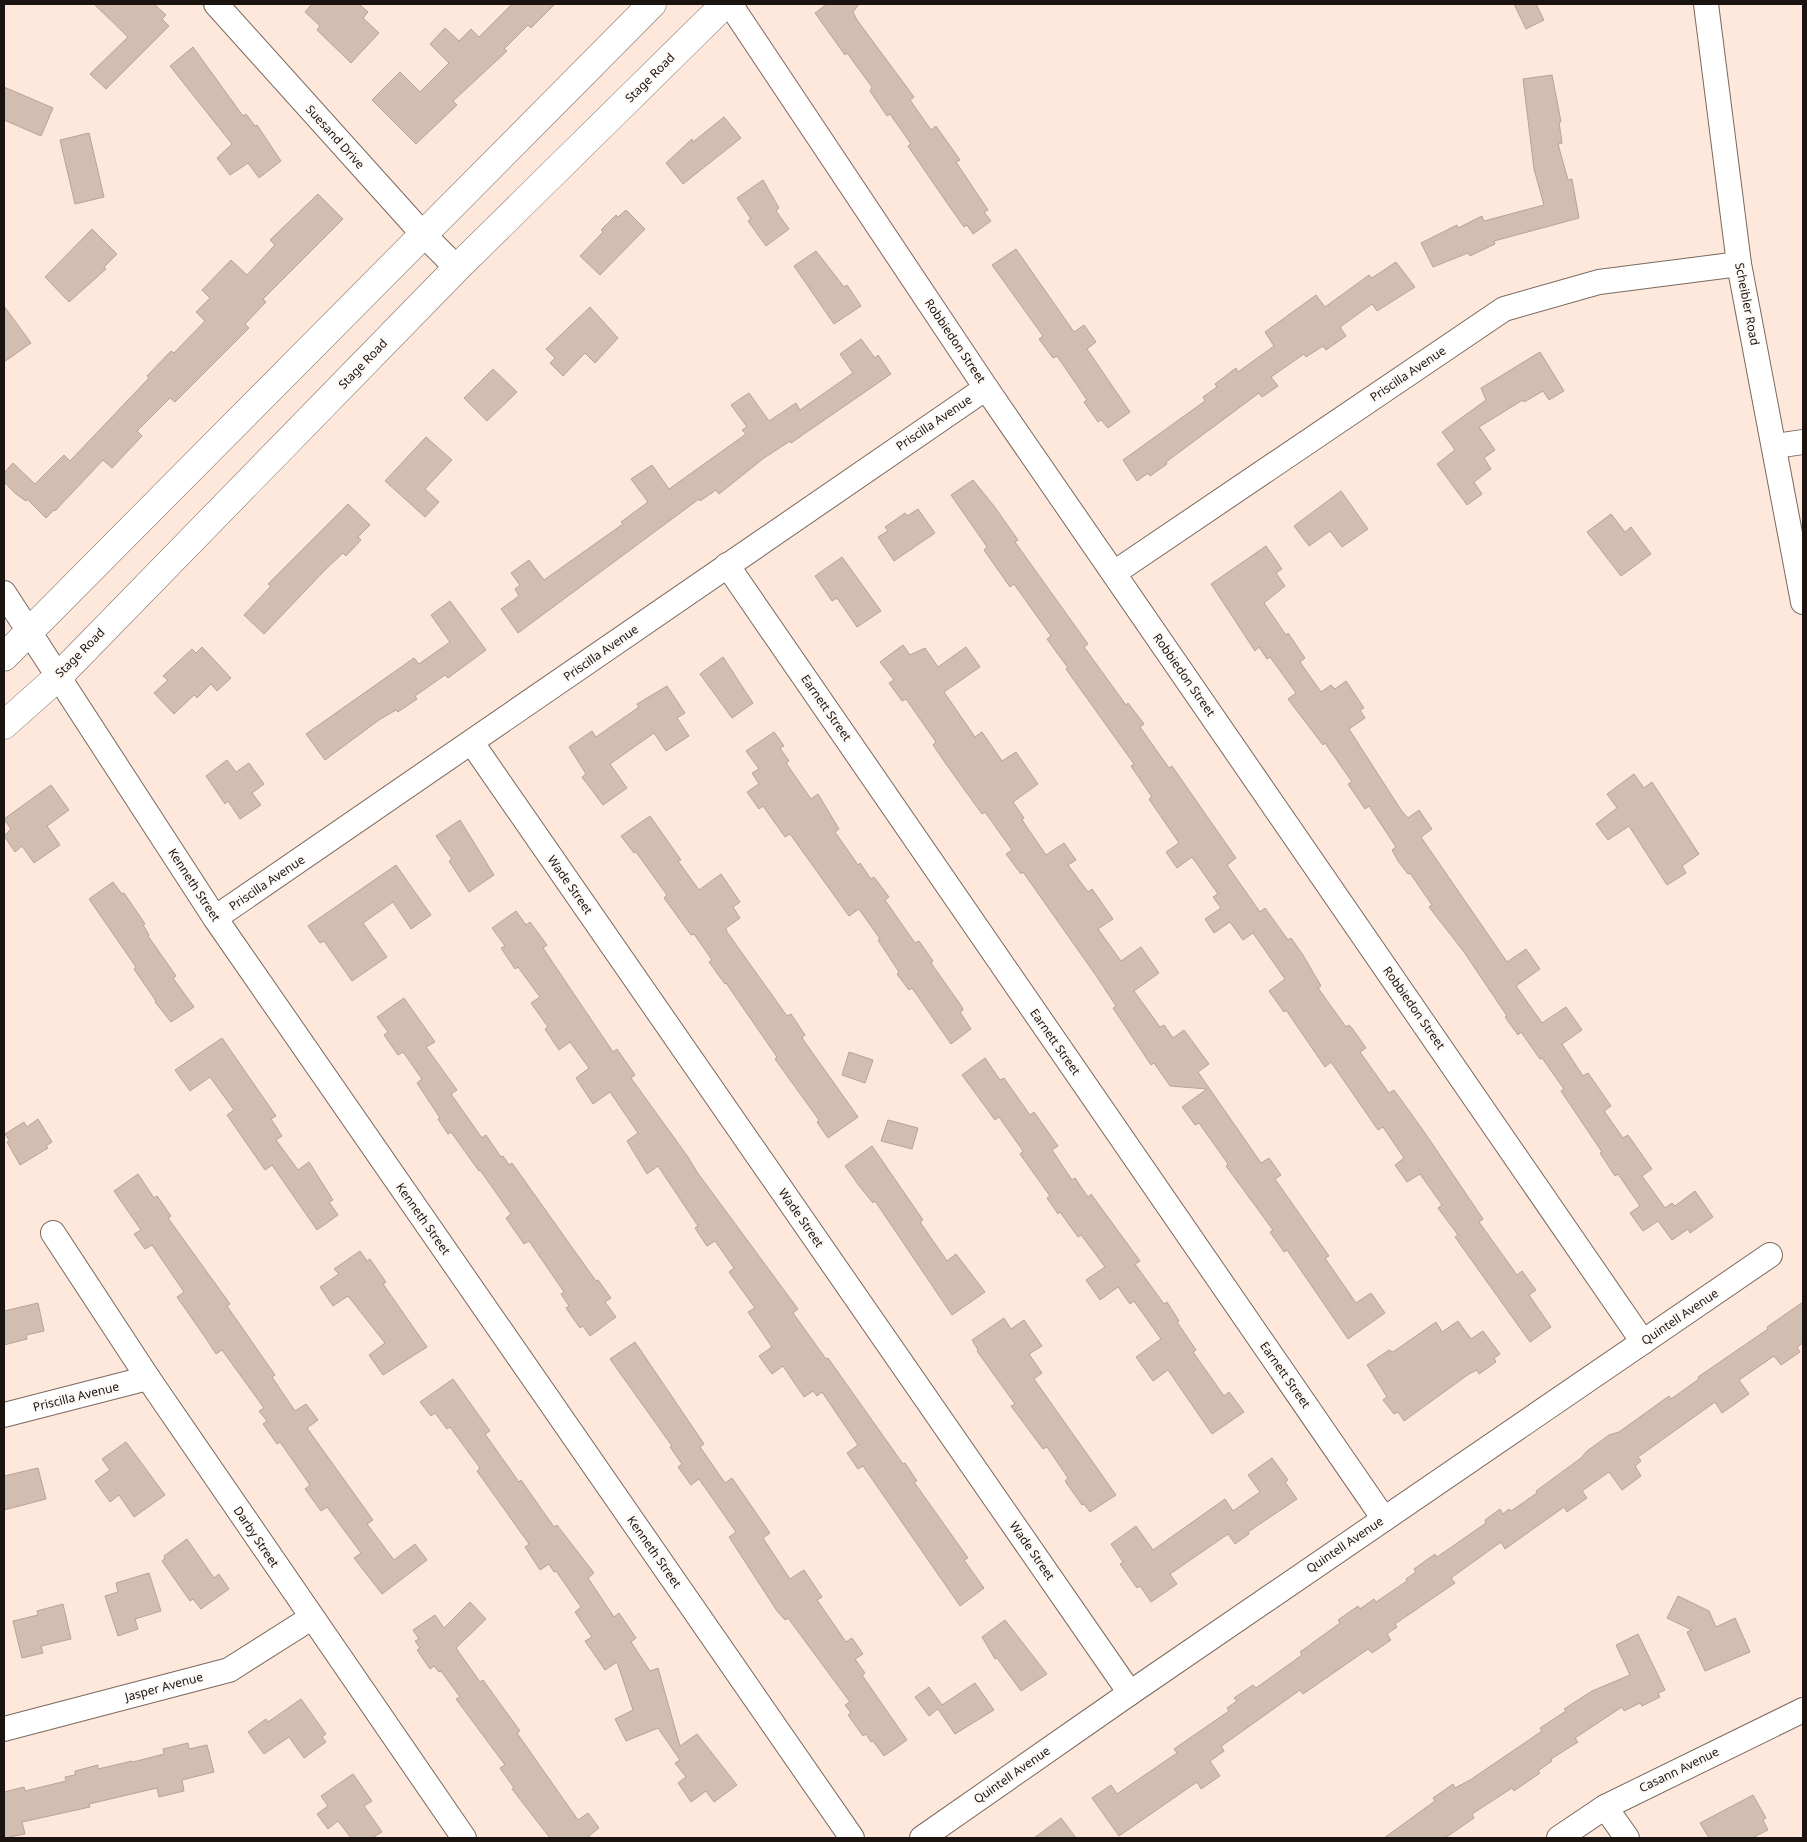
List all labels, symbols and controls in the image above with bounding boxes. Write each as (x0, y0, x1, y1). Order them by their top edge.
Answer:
street label: Stage Road (621, 49, 678, 106)
street label: Suesand Drive (302, 101, 369, 173)
street label: Scheibler Road (1731, 261, 1764, 347)
street label: Robbiedon Street (921, 295, 990, 387)
street label: Stage Road (334, 335, 391, 392)
street label: Priscilla Avenue (1366, 342, 1449, 405)
street label: Priscilla Avenue (892, 391, 975, 454)
street label: Priscilla Avenue (560, 620, 642, 685)
street label: Stage Road (51, 624, 108, 681)
street label: Robbiedon Street (1149, 630, 1220, 720)
street label: Earnett Street (797, 671, 856, 745)
street label: Kenneth Street (164, 845, 225, 925)
street label: Priscilla Avenue (225, 851, 308, 914)
street label: Wade Street (544, 852, 597, 918)
street label: Robbiedon Street (1379, 963, 1450, 1053)
street label: Earnett Street (1026, 1005, 1085, 1079)
street label: Kenneth Street (392, 1179, 455, 1259)
street label: Wade Street (775, 1185, 828, 1251)
street label: Quintell Avenue (1638, 1284, 1722, 1349)
street label: Earnett Street (1256, 1338, 1315, 1412)
street label: Priscilla Avenue (31, 1378, 121, 1415)
street label: Darby Street (230, 1503, 283, 1571)
street label: Kenneth Street (623, 1512, 686, 1592)
street label: Quintell Avenue (1303, 1512, 1387, 1577)
street label: Wade Street (1006, 1518, 1059, 1584)
street label: Jasper Avenue (122, 1668, 205, 1705)
street label: Quintell Avenue (970, 1742, 1054, 1807)
street label: Casann Avenue (1636, 1743, 1722, 1796)

